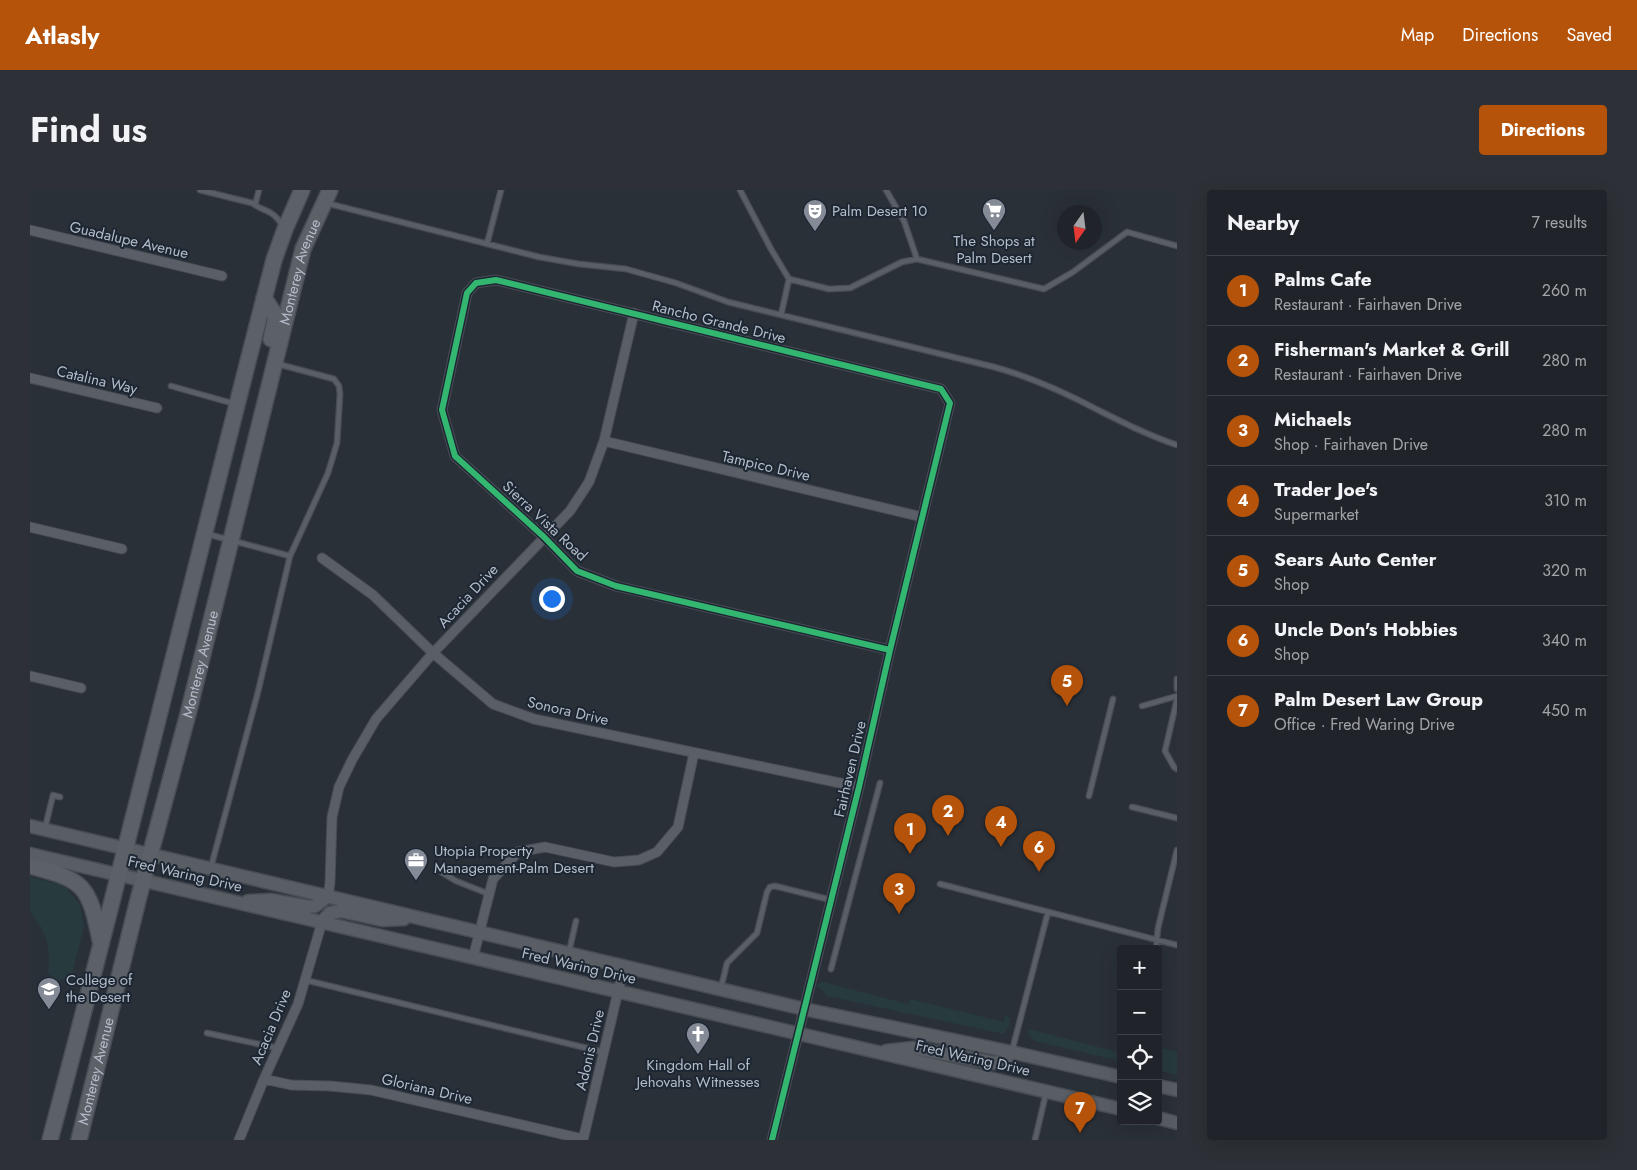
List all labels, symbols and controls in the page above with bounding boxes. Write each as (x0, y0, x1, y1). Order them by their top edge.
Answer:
text: Atlasly (25, 18, 100, 53)
text: Map (1401, 22, 1434, 48)
text: Directions (1462, 22, 1538, 48)
text: Saved (1566, 22, 1612, 48)
text: Find us (30, 105, 147, 155)
button: Directions (1479, 105, 1607, 155)
supermarket icon: The Shops at Palm Desert (981, 197, 1007, 231)
theatre icon: Palm Desert 10 (802, 198, 828, 232)
place label: Palm Desert 10 (832, 200, 927, 222)
north arrow (1057, 205, 1102, 250)
text: Nearby (1227, 208, 1299, 238)
text: 7 results (1531, 211, 1587, 234)
street label: Monterey Avenue (274, 215, 327, 327)
street label: Guadalupe Avenue (67, 216, 191, 264)
place label: The Shops at Palm Desert (953, 230, 1035, 269)
text: Palms Cafe (1274, 266, 1372, 293)
text: 1 (1239, 279, 1247, 302)
text: 260 m (1542, 279, 1587, 302)
text: Restaurant · Fairhaven Drive (1274, 293, 1462, 316)
street label: Rancho Grande Drive (650, 295, 788, 349)
text: Fisherman's Market & Grill (1274, 336, 1509, 363)
text: 2 (1238, 349, 1248, 372)
text: 280 m (1542, 349, 1587, 372)
street label: Catalina Way (54, 360, 140, 400)
text: Restaurant · Fairhaven Drive (1274, 363, 1462, 386)
text: Michaels (1274, 406, 1351, 433)
text: 3 (1238, 419, 1248, 442)
text: 280 m (1542, 419, 1587, 442)
text: Shop · Fairhaven Drive (1274, 433, 1428, 456)
street label: Tampico Drive (720, 445, 813, 487)
street label: Sierra Vista Road (498, 476, 592, 566)
text: Trader Joe's (1274, 476, 1378, 503)
text: 4 (1237, 489, 1249, 512)
text: 310 m (1544, 489, 1587, 512)
text: Supermarket (1274, 503, 1359, 526)
text: Sears Auto Center (1274, 546, 1437, 573)
street label: Acacia Drive (433, 559, 504, 633)
text: 5 (1238, 559, 1248, 582)
text: 320 m (1542, 559, 1587, 582)
text: Shop (1274, 573, 1309, 596)
your location (539, 586, 565, 612)
street label: Monterey Avenue (176, 608, 224, 720)
text: Uncle Don's Hobbies (1274, 616, 1458, 643)
text: 6 (1238, 629, 1248, 652)
text: 340 m (1542, 629, 1587, 652)
text: Shop (1274, 643, 1309, 666)
pin: 5 (1051, 665, 1083, 706)
text: Palm Desert Law Group (1274, 686, 1483, 713)
street label: Sonora Drive (525, 691, 611, 731)
text: 7 (1238, 699, 1248, 722)
text: 450 m (1542, 699, 1587, 722)
text: Office · Fred Waring Drive (1274, 713, 1455, 736)
street label: Fairhaven Drive (828, 718, 872, 819)
pin: 2 (932, 795, 964, 836)
pin: 4 (985, 806, 1017, 847)
pin: 1 (894, 813, 926, 854)
pin: 6 (1023, 831, 1055, 872)
place label: Utopia Property Management-Palm Desert (434, 840, 594, 879)
office icon: Utopia Property Management-Palm Desert (403, 847, 429, 881)
street label: Fred Waring Drive (126, 850, 245, 898)
pin: 3 (883, 873, 915, 914)
street label: Fred Waring Drive (520, 942, 639, 990)
map controls (1117, 945, 1162, 1125)
button: + (1117, 945, 1162, 990)
place label: College of the Desert (66, 969, 133, 1008)
school or university icon: College of the Desert (36, 976, 62, 1010)
street label: Acacia Drive (245, 985, 297, 1068)
button: − (1117, 990, 1162, 1035)
street label: Adonis Drive (570, 1007, 610, 1093)
street label: Monterey Avenue (72, 1015, 120, 1127)
church icon: Kingdom Hall of Jehovahs Witnesses (685, 1021, 711, 1055)
street label: Fred Waring Drive (914, 1034, 1033, 1082)
button: locate (1117, 1035, 1162, 1080)
place label: Kingdom Hall of Jehovahs Witnesses (634, 1054, 760, 1093)
street label: Gloriana Drive (379, 1068, 475, 1110)
button: layers (1117, 1080, 1162, 1125)
pin: 7 (1064, 1092, 1096, 1133)

